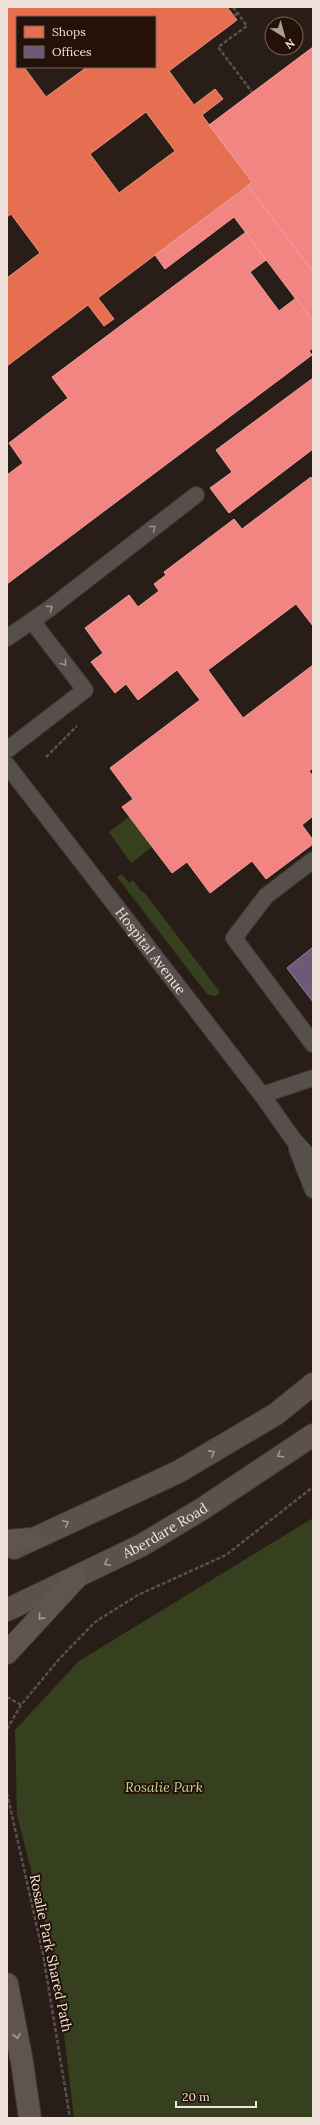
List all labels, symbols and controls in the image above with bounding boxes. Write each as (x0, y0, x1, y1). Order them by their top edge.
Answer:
legend (16, 16, 156, 68)
north arrow (264, 16, 304, 56)
text: Shops (52, 24, 86, 39)
text: N (282, 36, 298, 52)
text: Offices (52, 44, 92, 59)
one-way arrow (149, 526, 156, 533)
one-way arrow (46, 606, 53, 613)
one-way arrow (59, 658, 66, 665)
street label: Hospital Avenue (111, 904, 190, 999)
one-way arrow (208, 1450, 215, 1457)
one-way arrow (277, 1451, 284, 1458)
street label: Aberdare Road (118, 1499, 211, 1563)
one-way arrow (62, 1520, 70, 1528)
one-way arrow (104, 1558, 111, 1565)
one-way arrow (38, 1612, 45, 1620)
park label: Rosalie Park (125, 1778, 203, 1796)
street label: Rosalie Park Shared Path (25, 1872, 77, 2034)
one-way arrow (12, 2033, 21, 2039)
scale bar (176, 2083, 256, 2109)
text: 20 m (182, 2089, 210, 2104)

